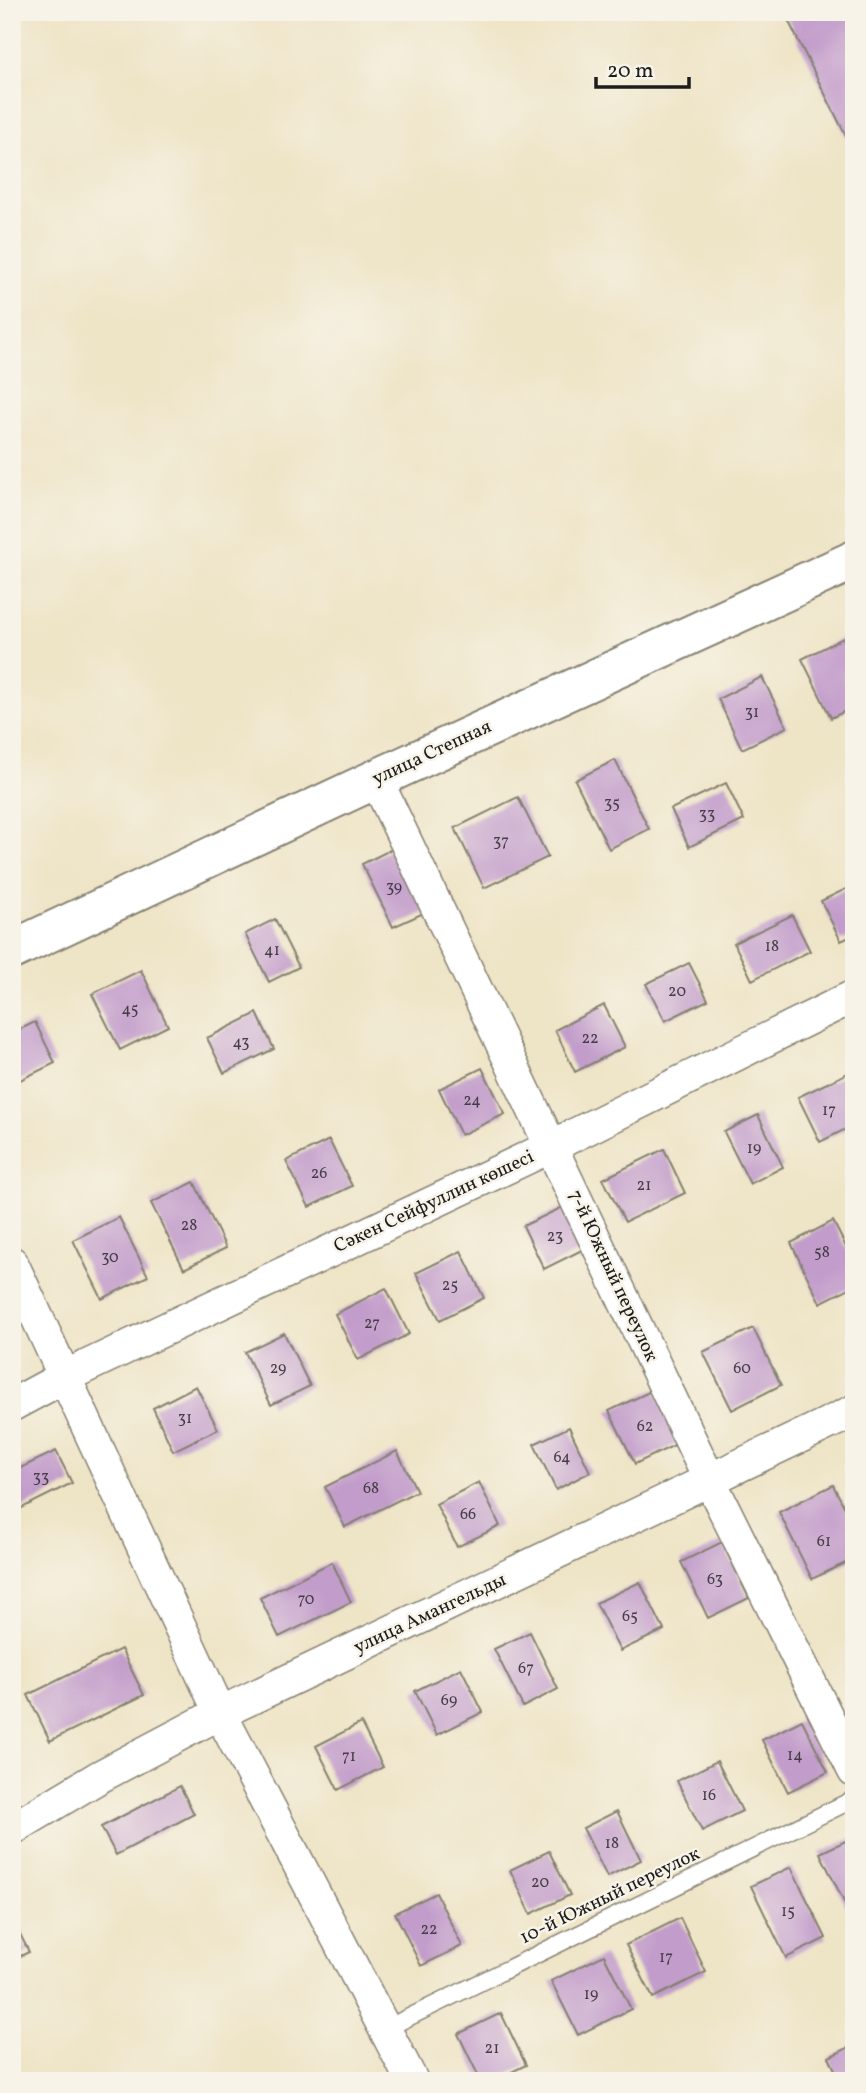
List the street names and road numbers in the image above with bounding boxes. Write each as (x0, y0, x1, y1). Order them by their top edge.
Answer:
street label: улица Степная (368, 714, 496, 792)
street label: Сәкен Сейфуллин көшесі (330, 1144, 539, 1260)
street label: 7-й Южный переулок (562, 1186, 664, 1366)
street label: улица Амангельды (350, 1567, 510, 1661)
street label: 10-й Южный переулок (516, 1841, 704, 1951)

